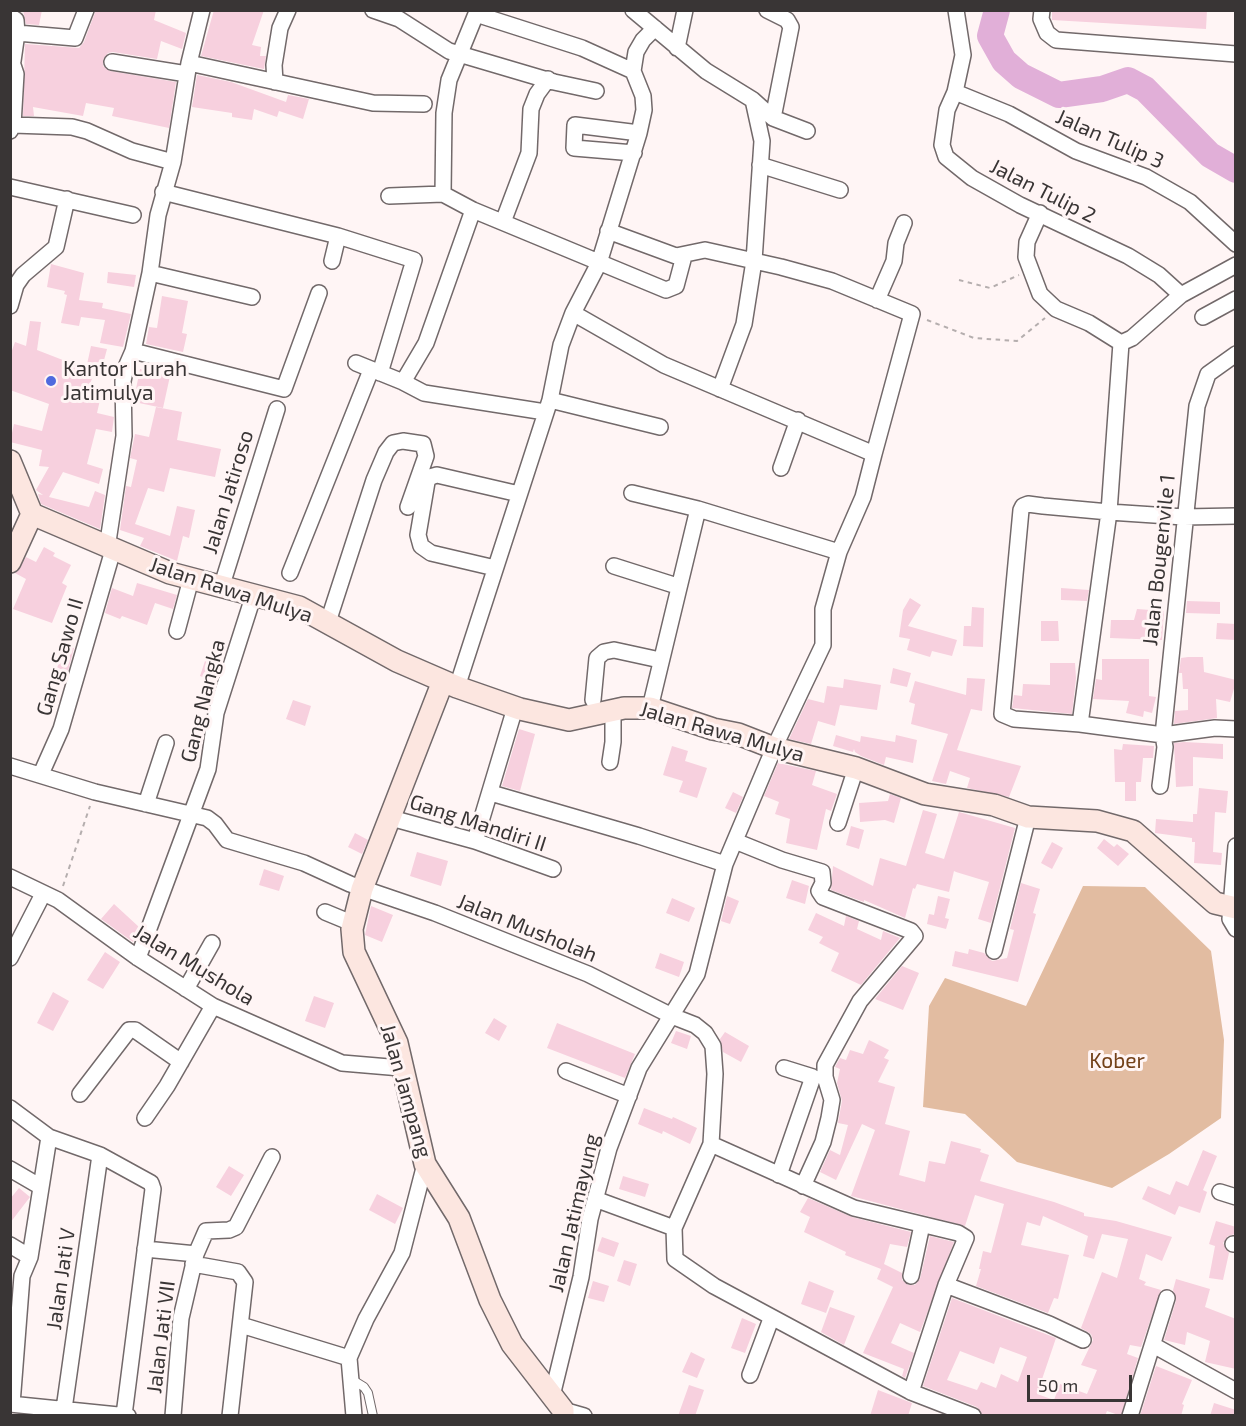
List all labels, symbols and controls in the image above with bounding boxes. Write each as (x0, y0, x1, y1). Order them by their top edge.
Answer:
street label: Jalan Tulip 3 (1052, 104, 1168, 174)
street label: Jalan Tulip 2 (986, 154, 1100, 228)
place label: Kantor Lurah Jatimulya (63, 356, 187, 406)
marker: Kantor Lurah Jatimulya (44, 374, 58, 388)
street label: Jalan Jatiroso (197, 427, 259, 557)
street label: Jalan Bougenvile 1 (1137, 473, 1181, 647)
street label: Jalan Rawa Mulya (146, 552, 316, 628)
street label: Gang Sawo II (31, 595, 89, 719)
street label: Gang Nangka (176, 637, 230, 765)
street label: Jalan Rawa Mulya (637, 696, 807, 768)
street label: Gang Mandiri II (407, 789, 549, 857)
street label: Jalan Musholah (453, 889, 601, 967)
street label: Jalan Mushola (129, 919, 259, 1011)
street label: Jalan Jampang (375, 1021, 437, 1161)
park label: Kober (1089, 1048, 1145, 1074)
street label: Jalan Jatimayung (543, 1131, 605, 1295)
street label: Jalan Jati V (41, 1226, 81, 1332)
street label: Jalan Jati VII (142, 1279, 180, 1395)
scale bar (1030, 1363, 1135, 1401)
text: 50 m (1038, 1374, 1078, 1396)

